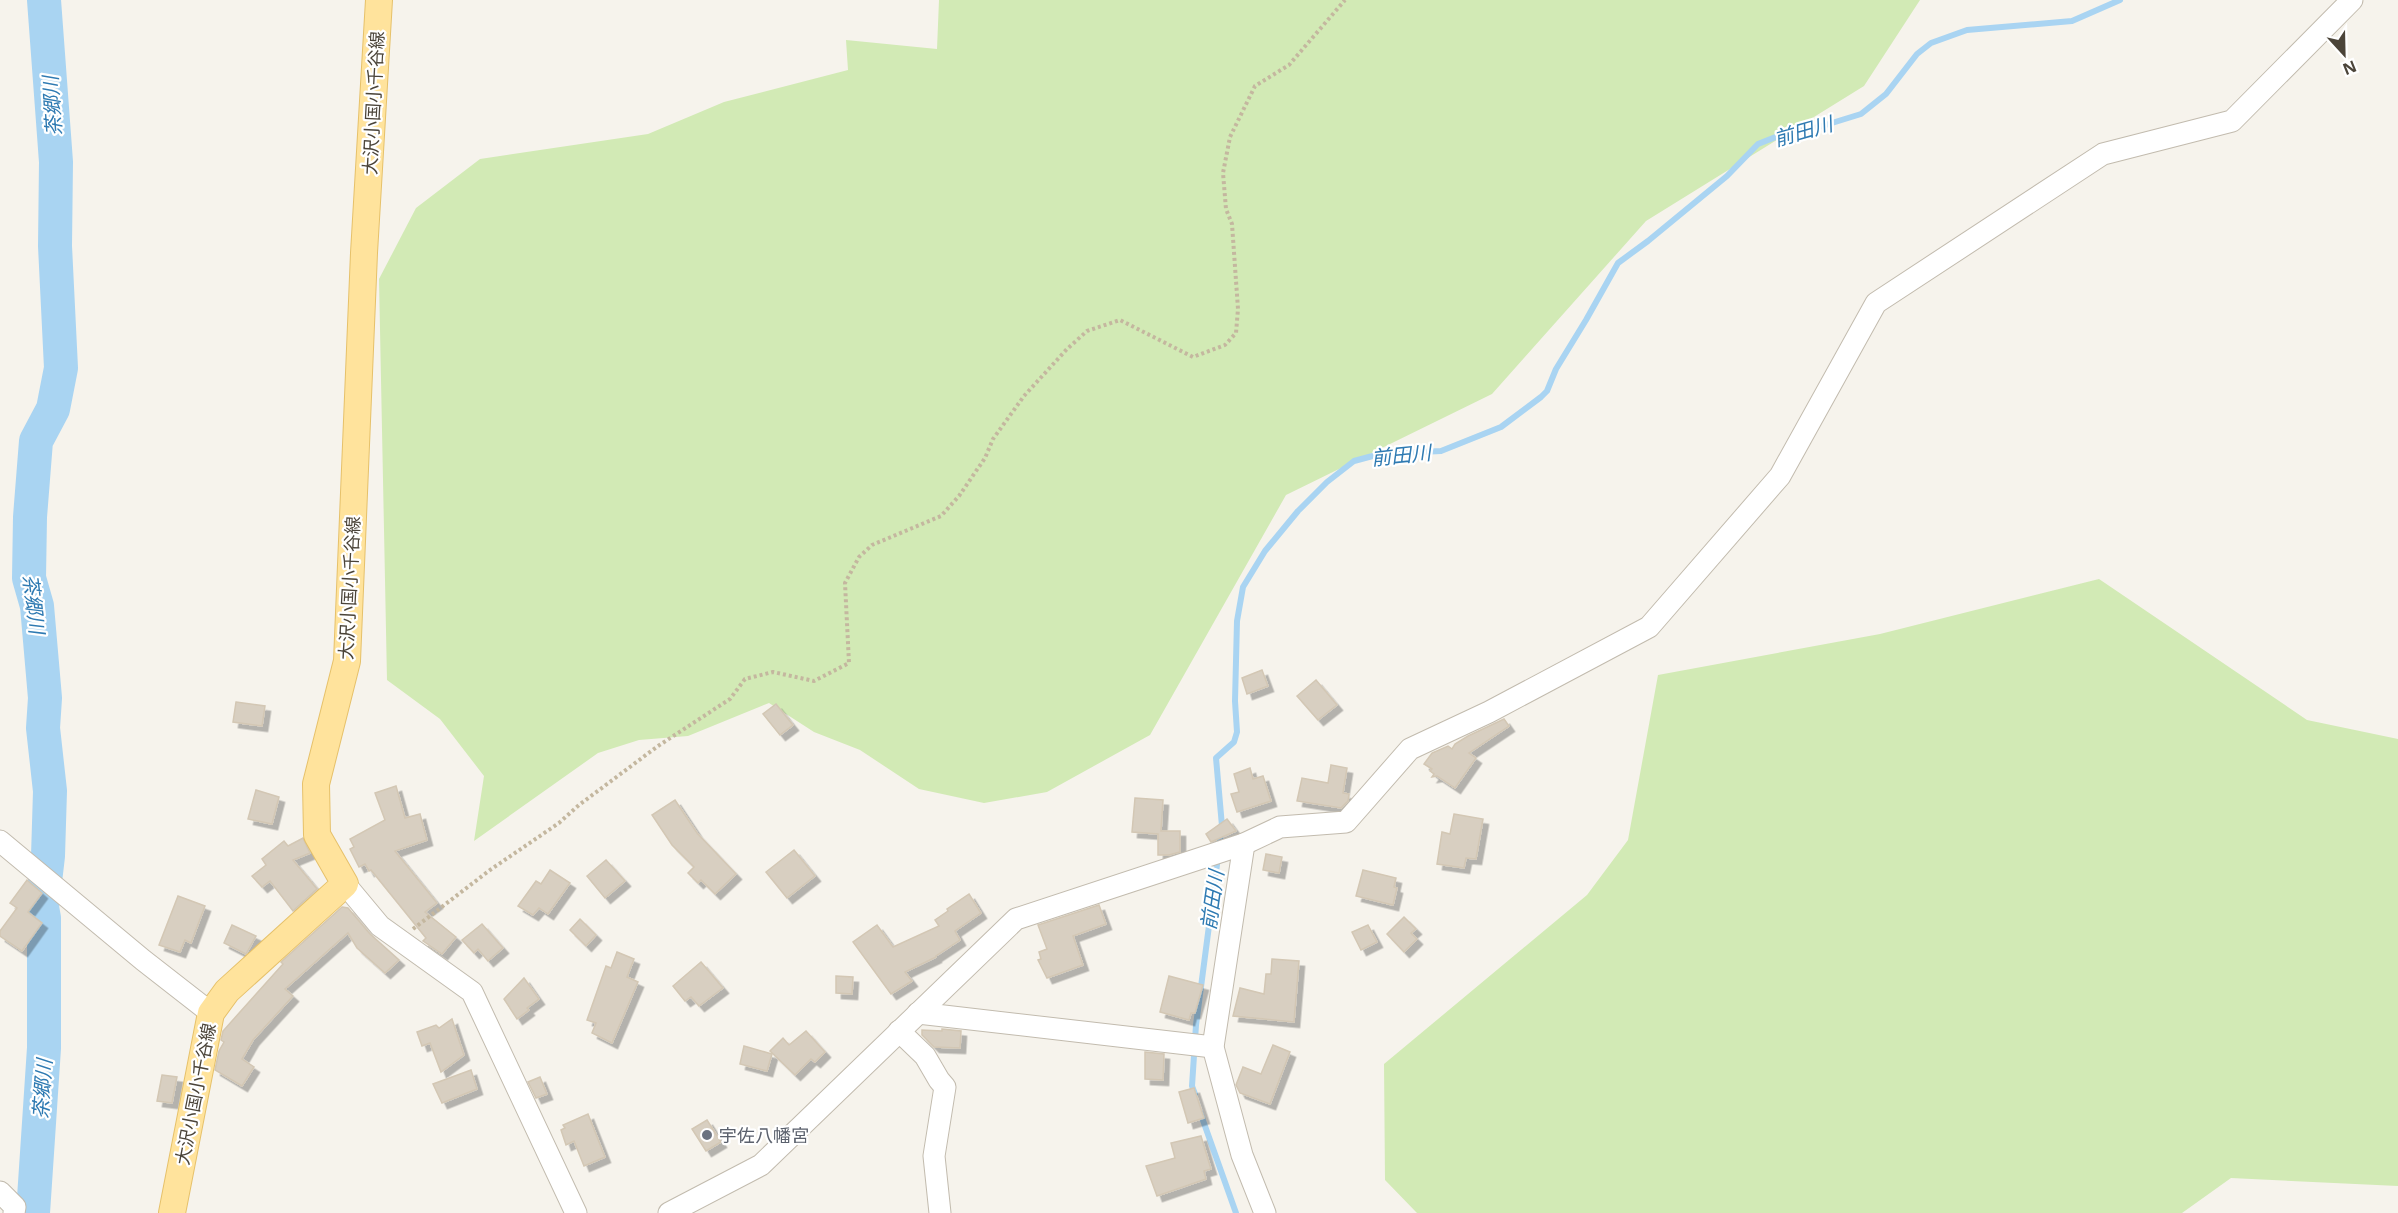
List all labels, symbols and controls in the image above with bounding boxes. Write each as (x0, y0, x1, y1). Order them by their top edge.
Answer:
north arrow (2314, 24, 2374, 84)
street label: 大沢小国小千谷線 (357, 30, 389, 176)
text: N (2339, 55, 2360, 81)
water label: 茶郷川 (36, 73, 68, 137)
water label: 前田川 (1770, 109, 1837, 152)
water label: 前田川 (1370, 438, 1434, 472)
street label: 大沢小国小千谷線 (333, 515, 365, 661)
water label: 茶郷川 (17, 573, 51, 637)
water label: 前田川 (1194, 866, 1230, 932)
street label: 大沢小国小千谷線 (169, 1021, 221, 1167)
water label: 茶郷川 (26, 1056, 58, 1120)
place label: 宇佐八幡宮 (719, 1123, 809, 1147)
marker: 宇佐八幡宮 (700, 1128, 714, 1142)

